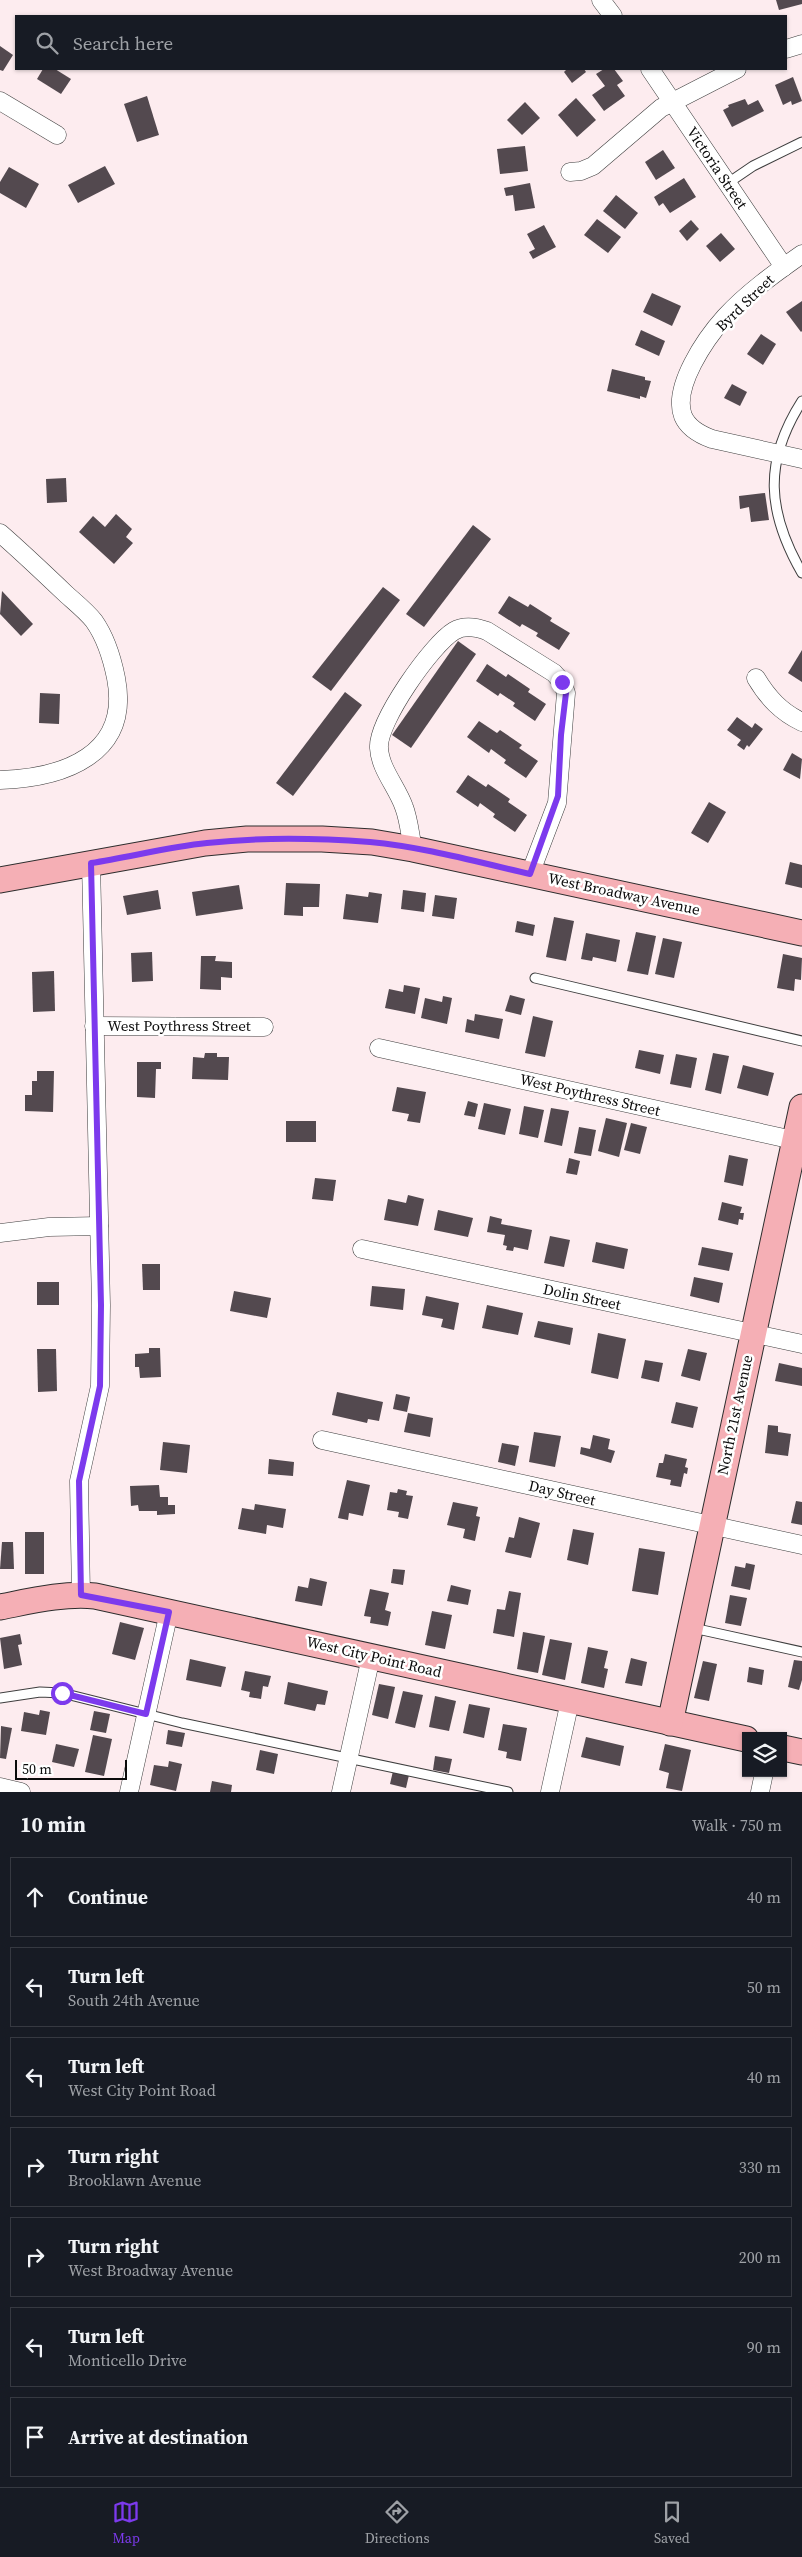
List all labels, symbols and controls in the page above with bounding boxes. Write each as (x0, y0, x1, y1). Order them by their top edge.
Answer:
search box (15, 15, 787, 70)
icon: search (33, 29, 61, 57)
text: Search here (73, 30, 173, 56)
street label: Victoria Street (682, 122, 753, 213)
street label: Byrd Street (711, 269, 779, 336)
route end (551, 671, 574, 694)
street label: West Broadway Avenue (546, 867, 702, 920)
street label: West Poythress Street (107, 1015, 251, 1036)
street label: West Poythress Street (518, 1068, 662, 1121)
street label: Dolin Street (541, 1278, 623, 1315)
street label: North 21st Avenue (712, 1353, 758, 1477)
street label: Day Street (527, 1475, 598, 1510)
street label: West City Point Road (304, 1631, 444, 1682)
route start (51, 1682, 74, 1705)
map controls (742, 1732, 787, 1777)
button: layers (742, 1732, 787, 1777)
scale bar (15, 1757, 128, 1780)
text: 50 m (22, 1759, 52, 1779)
text: 10 min (20, 1810, 86, 1839)
text: Walk · 750 m (692, 1814, 782, 1836)
icon: ahead (21, 1883, 49, 1911)
text: Continue (68, 1884, 148, 1910)
text: 40 m (747, 1886, 781, 1908)
text: Turn left (68, 1963, 144, 1989)
icon: left (21, 1973, 49, 2001)
text: 50 m (747, 1976, 781, 1998)
text: South 24th Avenue (68, 1989, 200, 2011)
text: Turn left (68, 2053, 144, 2079)
icon: left (21, 2063, 49, 2091)
text: 40 m (747, 2066, 781, 2088)
text: West City Point Road (68, 2079, 216, 2101)
text: Turn right (68, 2143, 159, 2169)
icon: right (21, 2153, 49, 2181)
text: 330 m (739, 2156, 781, 2178)
text: Brooklawn Avenue (68, 2169, 201, 2191)
text: Turn right (68, 2233, 159, 2259)
icon: right (21, 2243, 49, 2271)
text: 200 m (739, 2246, 781, 2268)
text: West Broadway Avenue (68, 2259, 233, 2281)
text: Turn left (68, 2323, 144, 2349)
icon: left (21, 2333, 49, 2361)
text: 90 m (747, 2336, 781, 2358)
text: Monticello Drive (68, 2349, 187, 2371)
icon: arrive (21, 2423, 49, 2451)
text: Arrive at destination (68, 2424, 248, 2450)
tab: Map (112, 2498, 140, 2548)
tab: Directions (365, 2498, 429, 2548)
tab: Saved (654, 2498, 690, 2548)

